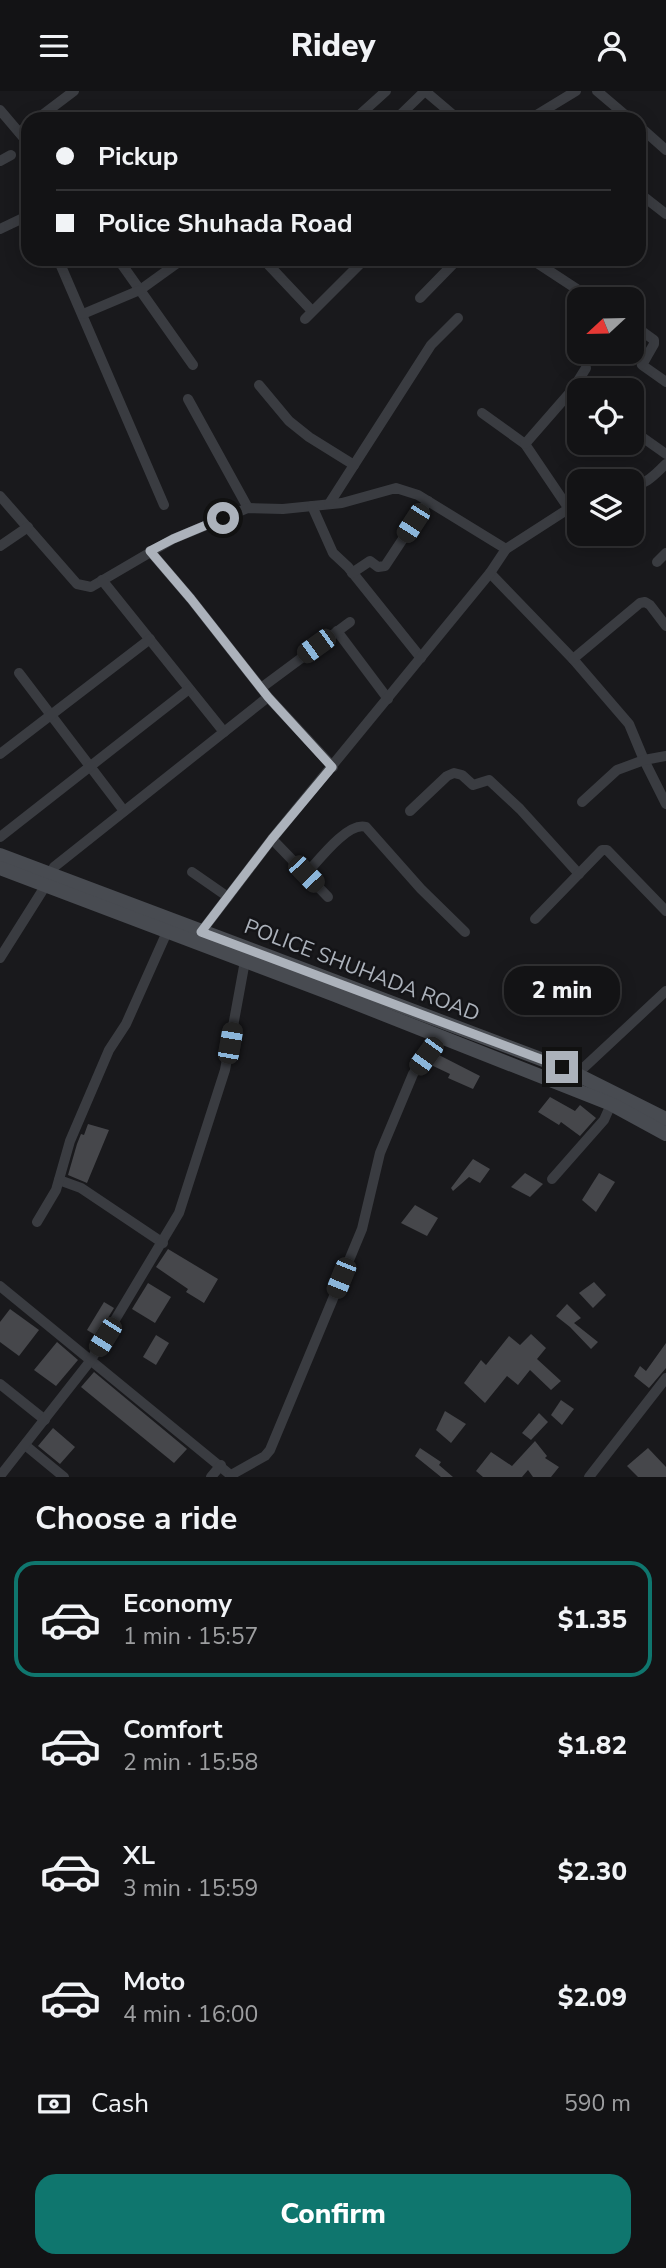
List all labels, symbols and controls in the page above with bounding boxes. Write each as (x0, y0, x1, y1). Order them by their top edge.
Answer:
text: Ridey (291, 24, 375, 67)
icon: menu (35, 27, 73, 65)
icon: person (593, 27, 631, 65)
text: Pickup (98, 139, 178, 174)
text: Police Shuhada Road (98, 206, 353, 241)
north arrow (567, 287, 644, 364)
map controls (567, 287, 644, 546)
button: locate (567, 378, 644, 455)
button: layers (567, 469, 644, 546)
car (393, 500, 434, 546)
route start (207, 502, 239, 534)
car (293, 625, 340, 667)
car (284, 852, 329, 896)
street label: POLICE SHUHADA ROAD (240, 912, 484, 1028)
callout: 2 min (504, 965, 620, 1014)
text: 2 min (532, 975, 592, 1006)
car (217, 1020, 244, 1066)
car (406, 1033, 447, 1079)
route end (546, 1051, 578, 1083)
car (324, 1255, 359, 1301)
car (85, 1314, 126, 1360)
text: Choose a ride (35, 1497, 237, 1540)
text: Economy (123, 1586, 232, 1621)
icon: car (39, 1588, 102, 1651)
text: $1.35 (558, 1602, 627, 1637)
text: 1 min · 15:57 (123, 1621, 258, 1652)
text: Comfort (123, 1712, 223, 1747)
icon: car (39, 1714, 102, 1777)
text: $1.82 (558, 1728, 627, 1763)
text: 2 min · 15:58 (123, 1747, 258, 1778)
text: XL (123, 1838, 155, 1873)
icon: car (39, 1840, 102, 1903)
text: $2.30 (558, 1854, 627, 1889)
text: 3 min · 15:59 (123, 1873, 258, 1904)
text: Moto (123, 1964, 185, 1999)
icon: car (39, 1966, 102, 2029)
text: $2.09 (558, 1980, 627, 2015)
text: 4 min · 16:00 (123, 1999, 258, 2030)
icon: cash (35, 2085, 73, 2123)
text: Cash (91, 2086, 149, 2121)
text: 590 m (564, 2088, 631, 2119)
button: Confirm (35, 2174, 631, 2254)

